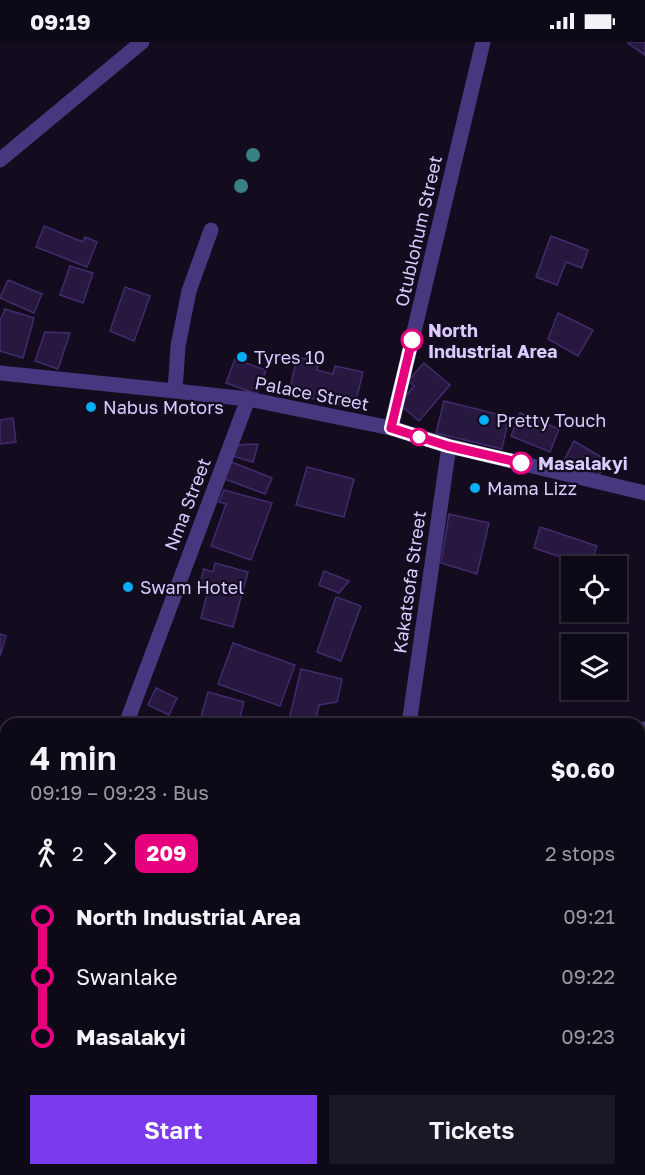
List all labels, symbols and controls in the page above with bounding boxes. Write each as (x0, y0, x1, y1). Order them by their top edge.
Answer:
text: 09:19 (30, 8, 91, 35)
street label: Otublohum Street (390, 153, 446, 309)
place label: North Industrial Area (428, 319, 558, 362)
marker: North Industrial Area (401, 329, 423, 351)
place label: Tyres 10 (254, 346, 325, 368)
marker: Tyres 10 (235, 350, 249, 364)
street label: Palace Street (253, 371, 371, 415)
place label: Nabus Motors (103, 396, 224, 418)
marker: Nabus Motors (84, 400, 98, 414)
place label: Pretty Touch (496, 409, 606, 431)
marker: Pretty Touch (477, 413, 491, 427)
unlabelled marker (410, 428, 428, 446)
marker: Masalakyi (510, 452, 532, 474)
place label: Masalakyi (538, 452, 628, 474)
street label: Nma Street (159, 455, 215, 553)
place label: Mama Lizz (487, 477, 577, 499)
marker: Mama Lizz (468, 481, 482, 495)
street label: Kakatsofa Street (388, 509, 430, 655)
map controls (561, 556, 627, 700)
button: locate (561, 556, 627, 622)
place label: Swam Hotel (140, 576, 244, 598)
marker: Swam Hotel (121, 580, 135, 594)
button: layers (561, 634, 627, 700)
text: 4 min (30, 738, 117, 777)
text: $0.60 (551, 756, 615, 783)
text: 09:19 – 09:23 · Bus (30, 780, 209, 804)
icon: walk (30, 837, 63, 870)
icon: forward (93, 837, 126, 870)
text: 209 (147, 840, 186, 866)
text: 2 (72, 841, 84, 865)
text: 2 stops (545, 841, 615, 865)
text: North Industrial Area (76, 903, 301, 930)
text: 09:21 (563, 904, 615, 928)
text: Swanlake (76, 963, 177, 990)
text: 09:22 (561, 964, 615, 988)
text: Masalakyi (76, 1023, 186, 1050)
text: 09:23 (561, 1024, 615, 1048)
button: Start (30, 1095, 317, 1164)
button: Tickets (329, 1095, 615, 1164)

